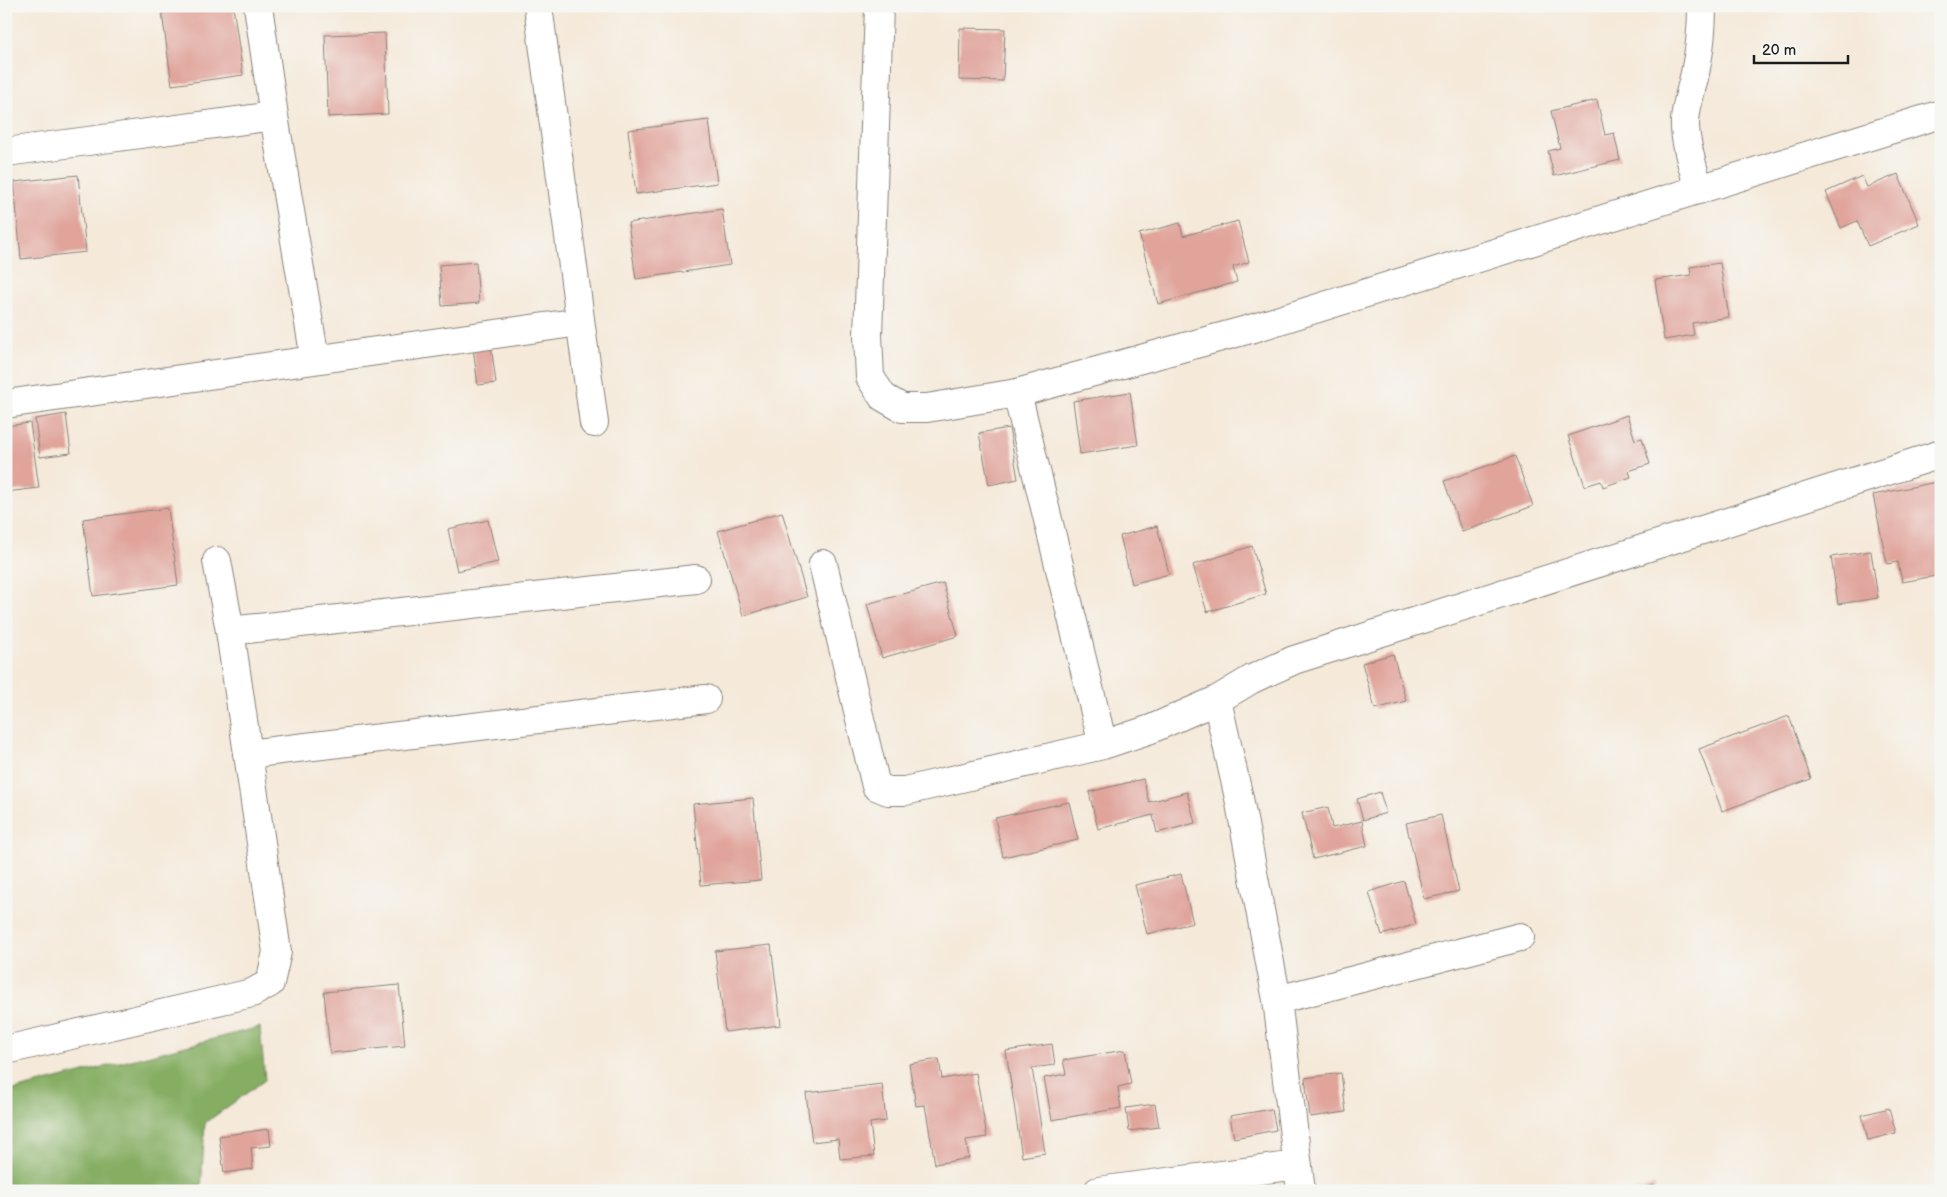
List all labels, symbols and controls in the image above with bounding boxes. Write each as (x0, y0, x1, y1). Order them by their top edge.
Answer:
scale bar (1754, 32, 1848, 64)
text: 20 m (1762, 41, 1796, 60)

